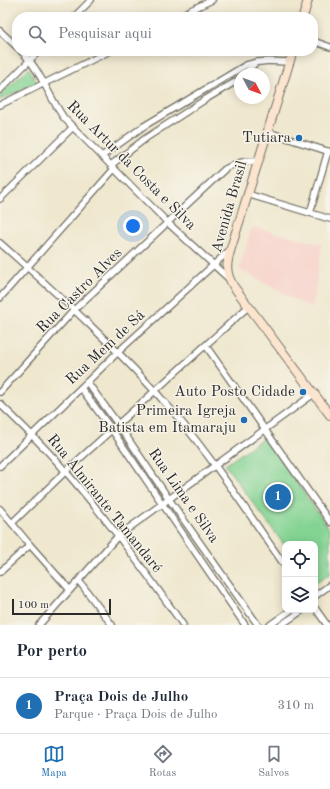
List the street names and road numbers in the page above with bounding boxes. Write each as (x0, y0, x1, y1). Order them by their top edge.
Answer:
street label: Rua Artur da Costa e Silva (64, 99, 199, 234)
street label: Avenida Brasil (210, 159, 250, 255)
street label: Rua Castro Alves (35, 246, 125, 336)
street label: Rua Mem de Sá (64, 307, 149, 388)
street label: Rua Almirante Tamandaré (44, 432, 164, 576)
street label: Rua Lima e Silva (145, 446, 221, 546)

